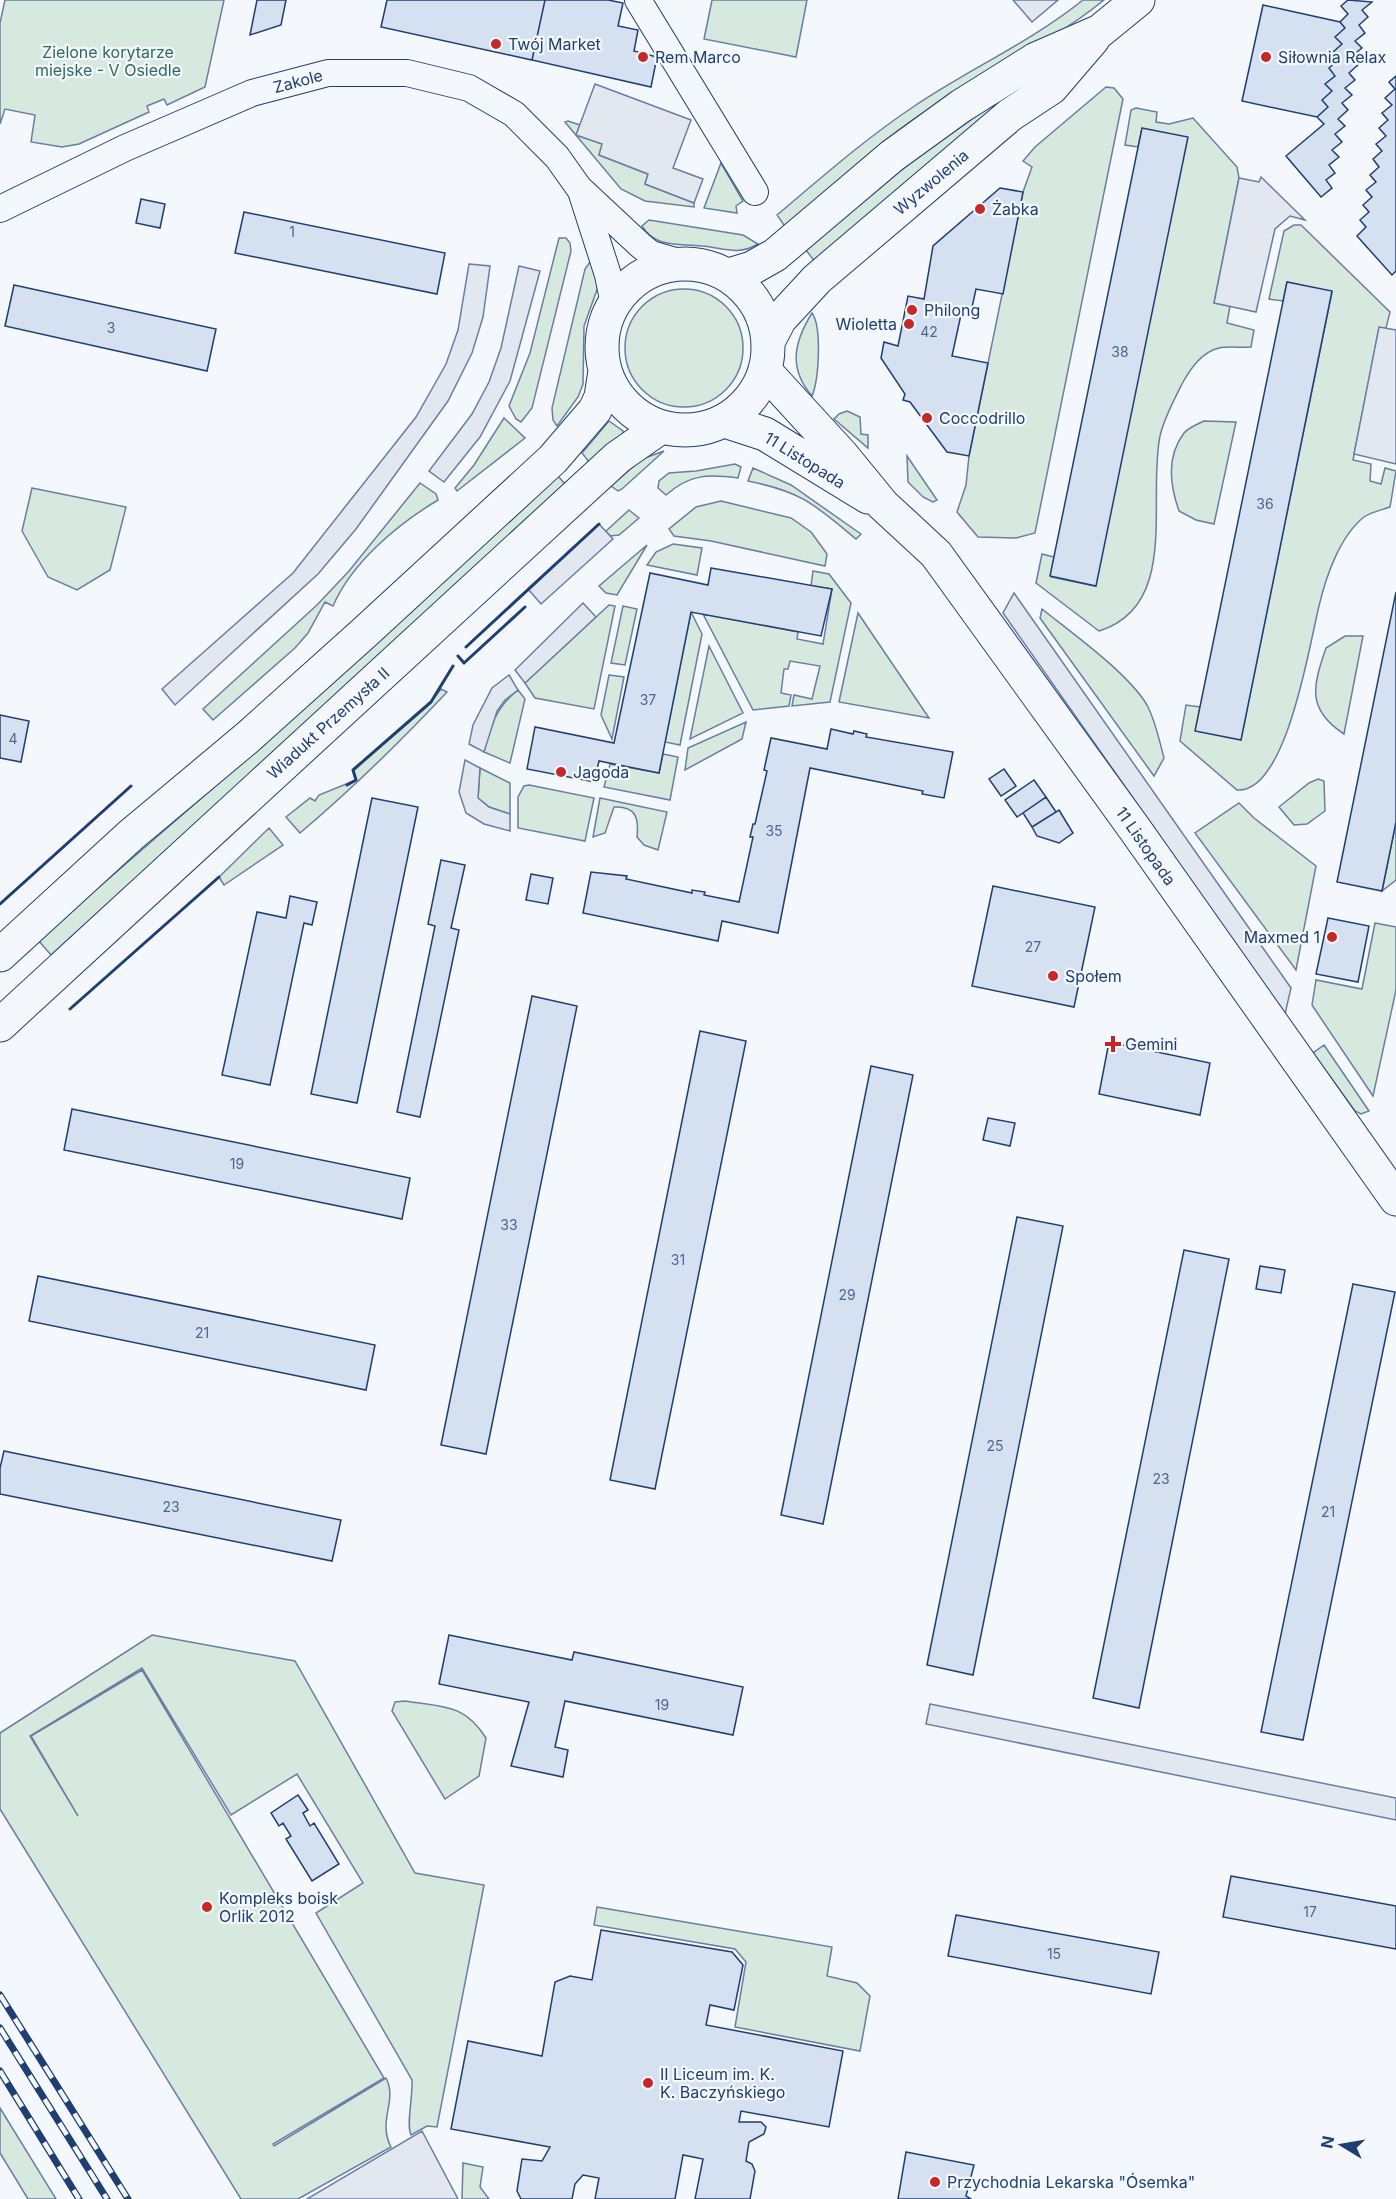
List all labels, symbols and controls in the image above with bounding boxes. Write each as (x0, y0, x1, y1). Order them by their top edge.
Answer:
place label: Twój Market (508, 34, 601, 54)
marker: Twój Market (489, 37, 503, 51)
park label: Zielone korytarze miejske - V Osiedle (35, 42, 181, 80)
place label: Rem Marco (655, 47, 741, 67)
place label: Siłownia Relax (1278, 47, 1386, 67)
marker: Rem Marco (636, 50, 650, 64)
marker: Siłownia Relax (1259, 50, 1273, 64)
street label: Zakole (271, 65, 325, 97)
street label: Wyzwolenia (890, 145, 972, 219)
place label: Żabka (992, 199, 1039, 219)
marker: Żabka (973, 202, 987, 216)
house number: 1 (289, 223, 295, 240)
place label: Philong (924, 300, 980, 320)
marker: Philong (905, 303, 919, 317)
place label: Wioletta (835, 314, 897, 334)
marker: Wioletta (902, 317, 916, 331)
house number: 3 (107, 319, 115, 336)
house number: 42 (920, 323, 938, 340)
house number: 38 (1111, 343, 1129, 360)
place label: Coccodrillo (939, 408, 1025, 428)
marker: Coccodrillo (920, 411, 934, 425)
street label: 11 Listopada (761, 427, 849, 493)
house number: 36 (1256, 495, 1274, 512)
street label: Wiadukt Przemysła II (263, 663, 393, 783)
house number: 37 (640, 691, 656, 708)
house number: 4 (8, 730, 18, 747)
place label: Jagoda (573, 762, 629, 782)
marker: Jagoda (554, 765, 568, 779)
street label: 11 Listopada (1112, 803, 1180, 889)
house number: 35 (765, 822, 783, 839)
place label: Maxmed 1 (1244, 927, 1320, 947)
marker: Maxmed 1 (1325, 930, 1339, 944)
house number: 27 (1025, 938, 1041, 955)
place label: Społem (1065, 966, 1122, 986)
marker: Społem (1046, 969, 1060, 983)
place label: Gemini (1125, 1034, 1177, 1054)
marker: Gemini (1106, 1037, 1120, 1051)
house number: 19 (230, 1155, 244, 1172)
house number: 33 (500, 1216, 518, 1233)
house number: 31 (671, 1251, 685, 1268)
house number: 29 (838, 1286, 856, 1303)
house number: 21 (195, 1324, 209, 1341)
house number: 25 (986, 1437, 1004, 1454)
house number: 23 (1152, 1470, 1170, 1487)
house number: 23 (162, 1498, 180, 1515)
house number: 21 (1321, 1503, 1335, 1520)
house number: 19 (655, 1696, 669, 1713)
place label: Kompleks boisk Orlik 2012 (219, 1888, 338, 1926)
marker: Kompleks boisk Orlik 2012 (200, 1900, 214, 1914)
house number: 17 (1303, 1903, 1317, 1920)
house number: 15 (1047, 1945, 1061, 1962)
place label: II Liceum im. K. K. Baczyńskiego (660, 2064, 785, 2102)
marker: II Liceum im. K. K. Baczyńskiego (641, 2076, 655, 2090)
north arrow (1312, 2115, 1372, 2175)
text: N (1316, 2134, 1338, 2150)
place label: Przychodnia Lekarska "Ósemka" (947, 2172, 1195, 2192)
marker: Przychodnia Lekarska "Ósemka" (928, 2175, 942, 2189)

